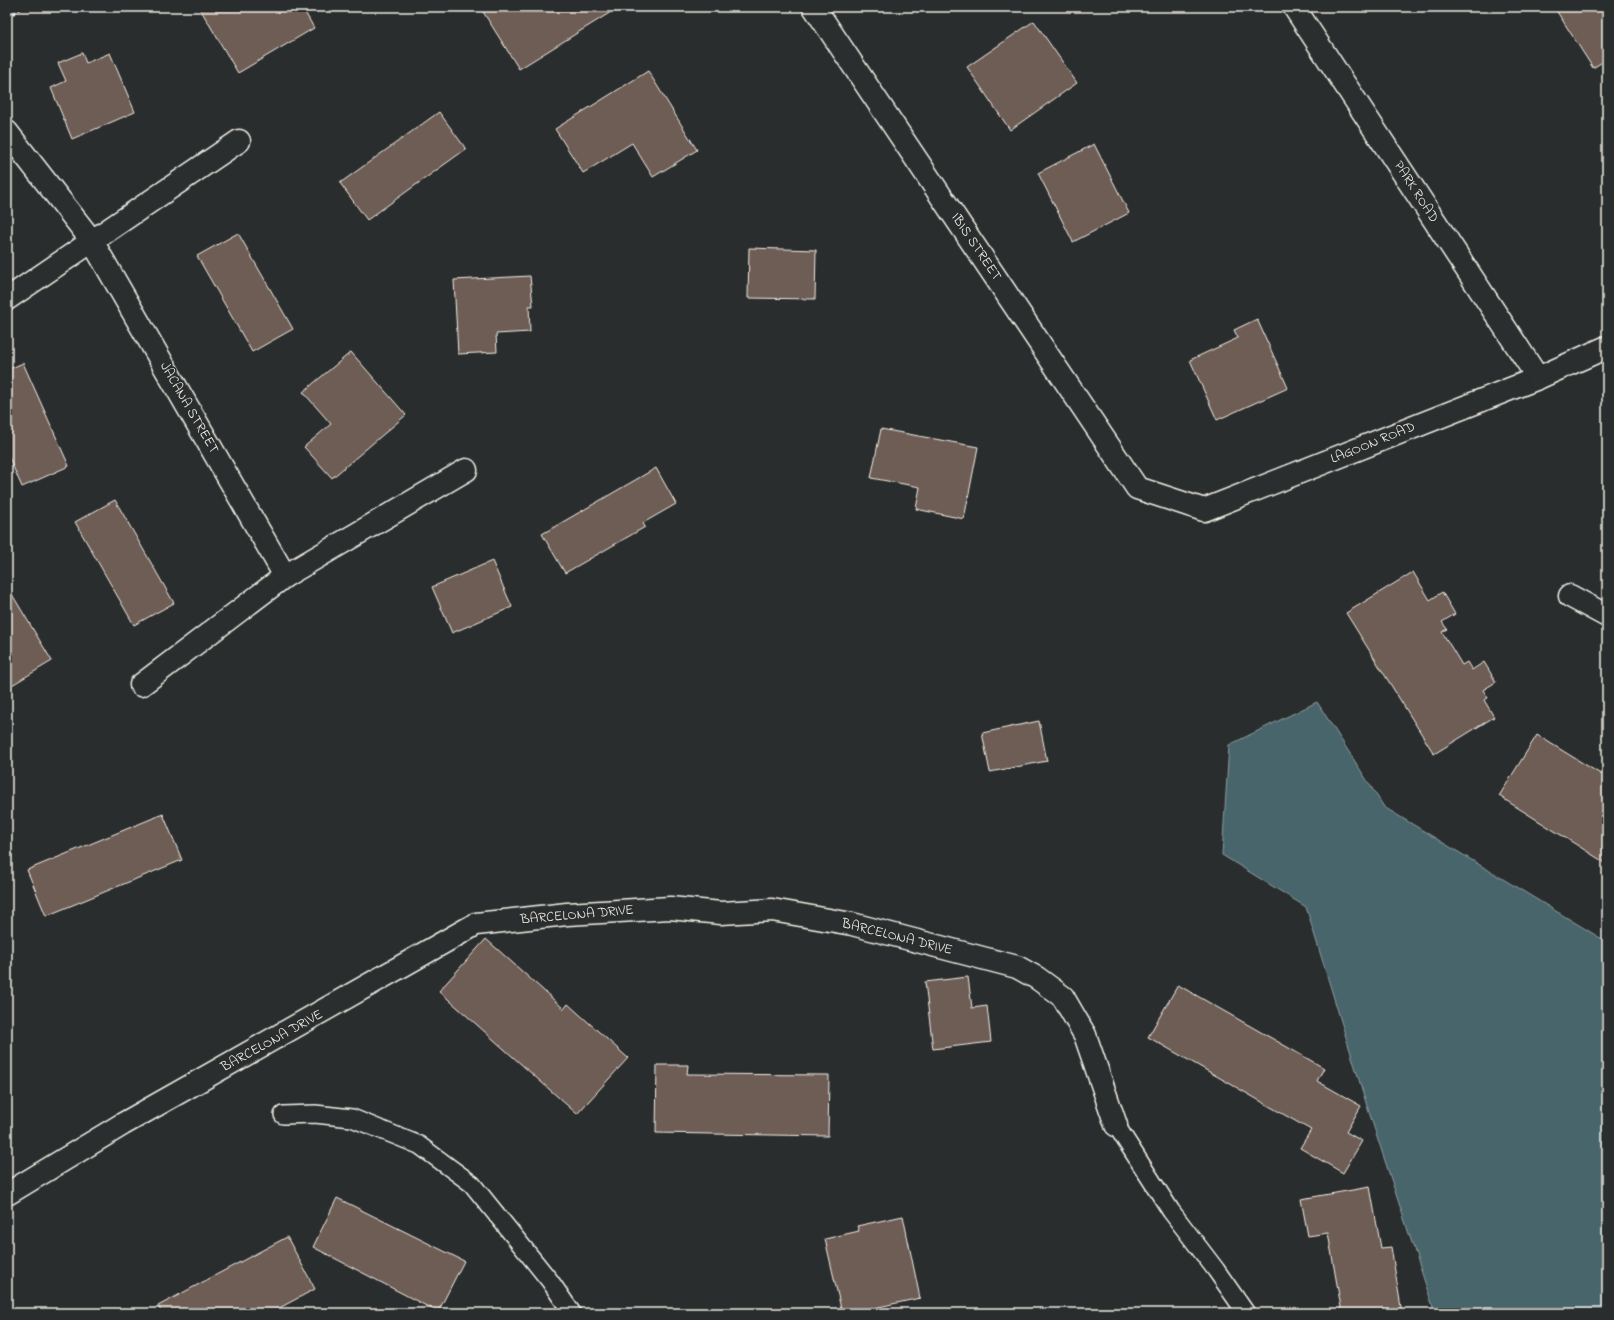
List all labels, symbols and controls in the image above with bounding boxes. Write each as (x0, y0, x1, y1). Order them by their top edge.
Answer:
street label: PARK ROAD (1388, 157, 1444, 227)
street label: IBIS STREET (945, 209, 1007, 285)
street label: JACANA STREET (154, 358, 224, 458)
street label: LAGOON ROAD (1328, 417, 1418, 469)
street label: BARCELONA DRIVE (519, 900, 634, 930)
street label: BARCELONA DRIVE (838, 913, 955, 961)
street label: BARCELONA DRIVE (216, 1004, 327, 1078)

